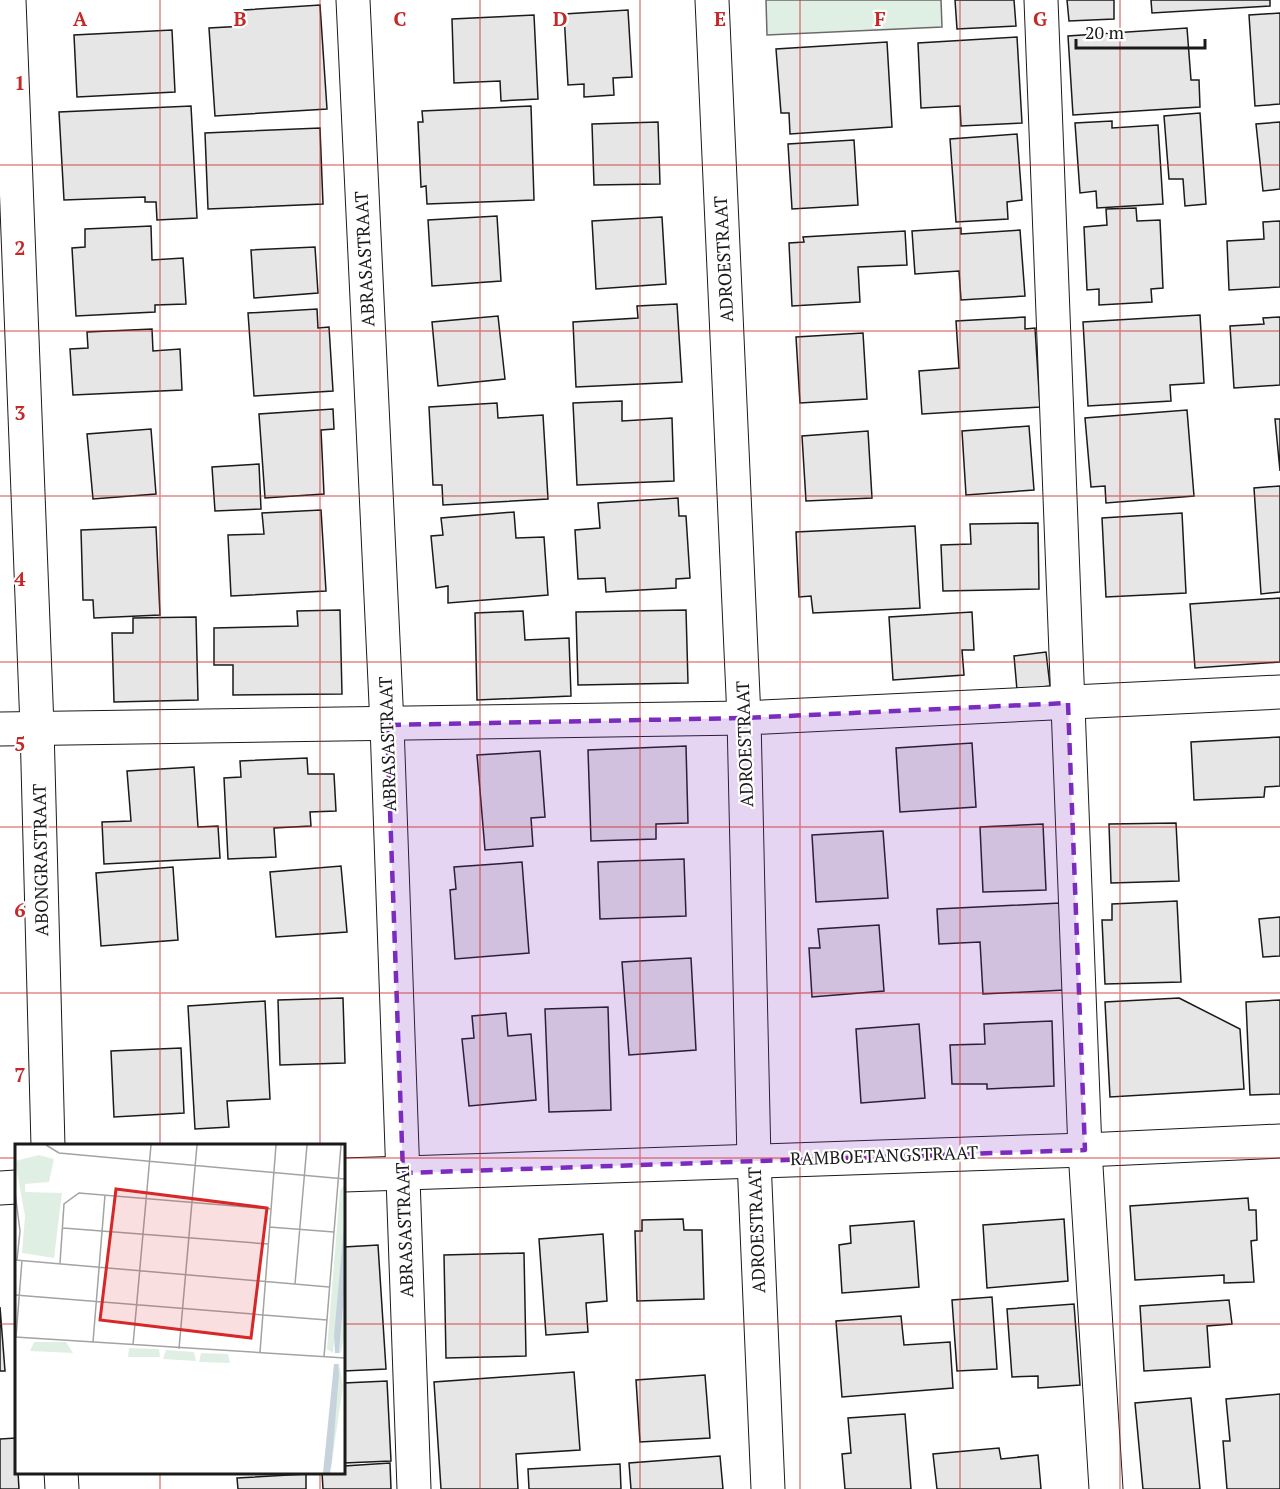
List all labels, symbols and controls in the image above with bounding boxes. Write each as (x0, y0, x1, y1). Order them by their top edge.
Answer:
text: A (73, 5, 88, 32)
text: B (234, 5, 247, 32)
text: C (393, 5, 407, 32)
text: D (553, 5, 567, 32)
text: E (714, 5, 726, 32)
text: F (874, 5, 886, 32)
text: G (1033, 5, 1047, 32)
scale bar (1076, 12, 1205, 50)
text: 20 m (1085, 20, 1125, 44)
text: 1 (14, 69, 26, 96)
street label: ABRASASTRAAT (348, 191, 380, 327)
street label: ADROESTRAAT (708, 195, 738, 323)
text: 2 (14, 234, 26, 261)
text: 3 (14, 399, 26, 426)
text: 4 (14, 565, 26, 592)
street label: ABRASASTRAAT (373, 676, 401, 812)
street label: ADROESTRAAT (730, 681, 758, 808)
text: 5 (14, 730, 26, 757)
street label: ABONGRASTRAAT (27, 784, 53, 936)
text: 6 (14, 896, 26, 923)
text: 7 (14, 1061, 26, 1088)
street label: RAMBOETANGSTRAAT (789, 1140, 978, 1170)
inset map (15, 1144, 345, 1474)
street label: ABRASASTRAAT (390, 1162, 418, 1298)
street label: ADROESTRAAT (742, 1167, 770, 1294)

